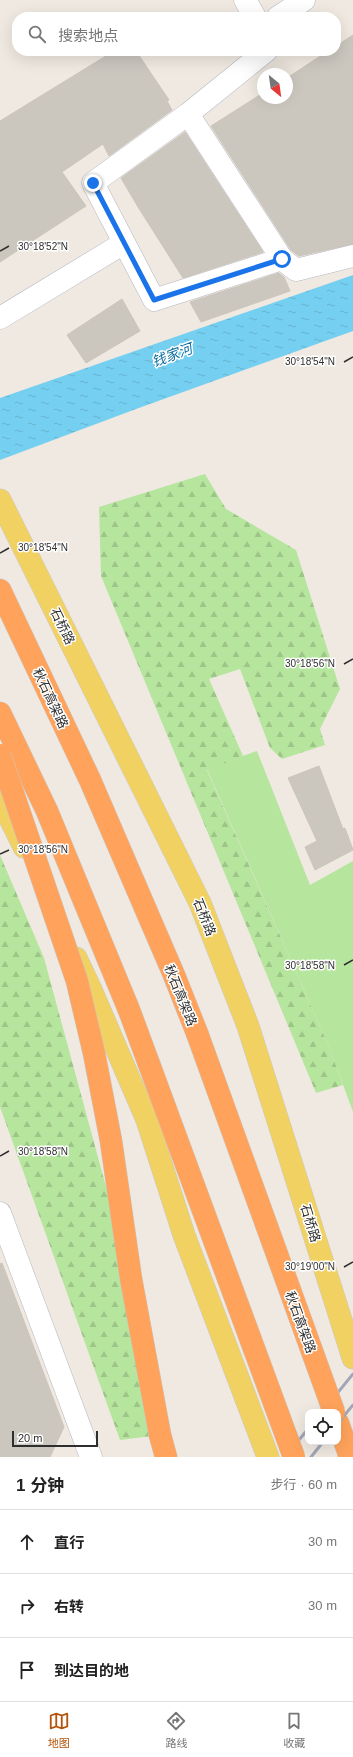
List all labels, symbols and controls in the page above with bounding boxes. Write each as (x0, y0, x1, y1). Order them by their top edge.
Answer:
search box (12, 12, 341, 56)
icon: search (26, 23, 48, 45)
text: 搜索地点 (58, 27, 118, 44)
north arrow (257, 68, 293, 104)
route end (84, 174, 102, 192)
text: 30°18'52"N (18, 241, 68, 252)
route start (273, 250, 291, 268)
water label: 钱家河 (150, 339, 197, 370)
text: 30°18'54"N (285, 356, 335, 367)
text: 30°18'54"N (18, 542, 68, 553)
street label: 石桥路 (47, 605, 78, 647)
text: 30°18'56"N (285, 658, 335, 669)
street label: 秋石高架路 (30, 666, 71, 731)
text: 30°18'56"N (18, 844, 68, 855)
street label: 石桥路 (190, 896, 219, 938)
text: 30°18'58"N (285, 960, 335, 971)
street label: 秋石高架路 (161, 962, 200, 1028)
text: 30°18'58"N (18, 1146, 68, 1157)
street label: 石桥路 (298, 1202, 323, 1244)
text: 30°19'00"N (285, 1261, 335, 1272)
street label: 秋石高架路 (282, 1289, 319, 1355)
map controls (305, 1409, 341, 1445)
button: locate (305, 1409, 341, 1445)
scale bar (12, 1429, 98, 1448)
text: 20 m (18, 1432, 42, 1444)
text: 1 分钟 (16, 1476, 64, 1495)
text: 步行 · 60 m (271, 1477, 337, 1492)
icon: ahead (16, 1531, 38, 1553)
text: 直行 (54, 1534, 84, 1551)
text: 30 m (308, 1534, 337, 1549)
icon: right (16, 1595, 38, 1617)
text: 右转 (54, 1598, 84, 1615)
text: 30 m (308, 1598, 337, 1613)
icon: arrive (16, 1659, 38, 1681)
text: 到达目的地 (54, 1662, 129, 1679)
tab: 地图 (48, 1710, 70, 1750)
tab: 路线 (165, 1710, 187, 1750)
tab: 收藏 (283, 1710, 305, 1750)

